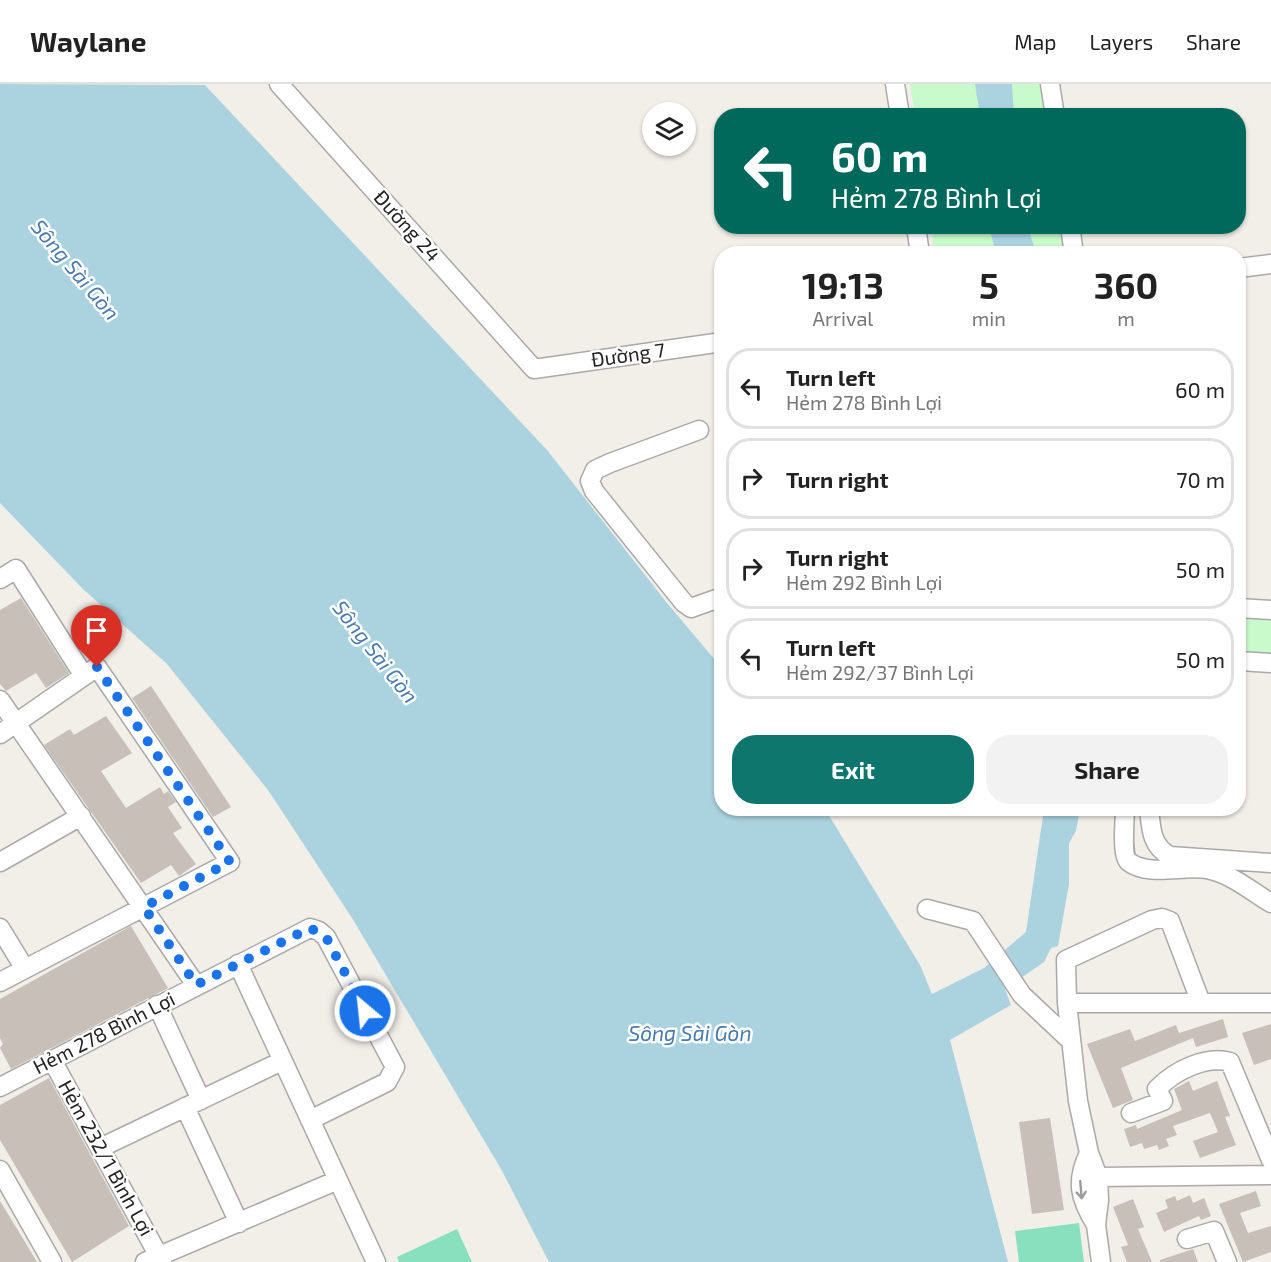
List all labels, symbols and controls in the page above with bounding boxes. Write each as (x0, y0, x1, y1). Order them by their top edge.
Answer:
text: Waylane (30, 24, 146, 58)
text: Map (1014, 29, 1056, 54)
text: Layers (1089, 29, 1153, 54)
text: Share (1186, 29, 1241, 54)
map controls (642, 102, 696, 156)
button: layers (642, 102, 696, 156)
text: 60 m (831, 130, 928, 180)
icon: left (732, 132, 810, 210)
text: Hẻm 278 Bình Lợi (831, 181, 1042, 213)
street label: Đường 24 (369, 185, 446, 266)
water label: Sông Sài Gòn (27, 214, 125, 324)
text: 19:13 (802, 263, 884, 306)
text: 5 (979, 263, 999, 306)
text: 360 (1094, 263, 1158, 306)
text: Arrival (812, 306, 873, 330)
text: min (972, 306, 1006, 330)
text: m (1117, 306, 1135, 330)
street label: Đường 7 (589, 337, 666, 371)
text: Turn left (786, 364, 875, 390)
icon: left (735, 372, 768, 405)
text: 60 m (1175, 376, 1225, 402)
text: Hẻm 278 Bình Lợi (786, 390, 942, 414)
icon: right (735, 462, 768, 495)
text: Turn right (786, 466, 888, 492)
text: 70 m (1176, 466, 1225, 492)
text: Turn right (786, 544, 888, 570)
icon: right (735, 552, 768, 585)
text: 50 m (1176, 556, 1225, 582)
text: Hẻm 292 Bình Lợi (786, 570, 942, 594)
water label: Sông Sài Gòn (328, 595, 424, 707)
pin (71, 605, 122, 667)
icon: arrive (80, 614, 113, 647)
text: Turn left (786, 634, 875, 660)
icon: left (735, 642, 768, 675)
text: 50 m (1176, 646, 1225, 672)
text: Hẻm 292/37 Bình Lợi (786, 660, 974, 684)
button: Exit (732, 735, 974, 804)
button: Share (986, 735, 1228, 804)
position arrow (333, 979, 397, 1043)
street label: Hẻm 278 Bình Lợi (29, 986, 179, 1078)
water label: Sông Sài Gòn (628, 1020, 752, 1045)
street label: Hẻm 232/1 Bình Lợi (54, 1075, 160, 1240)
one-way arrow (1076, 1180, 1087, 1200)

